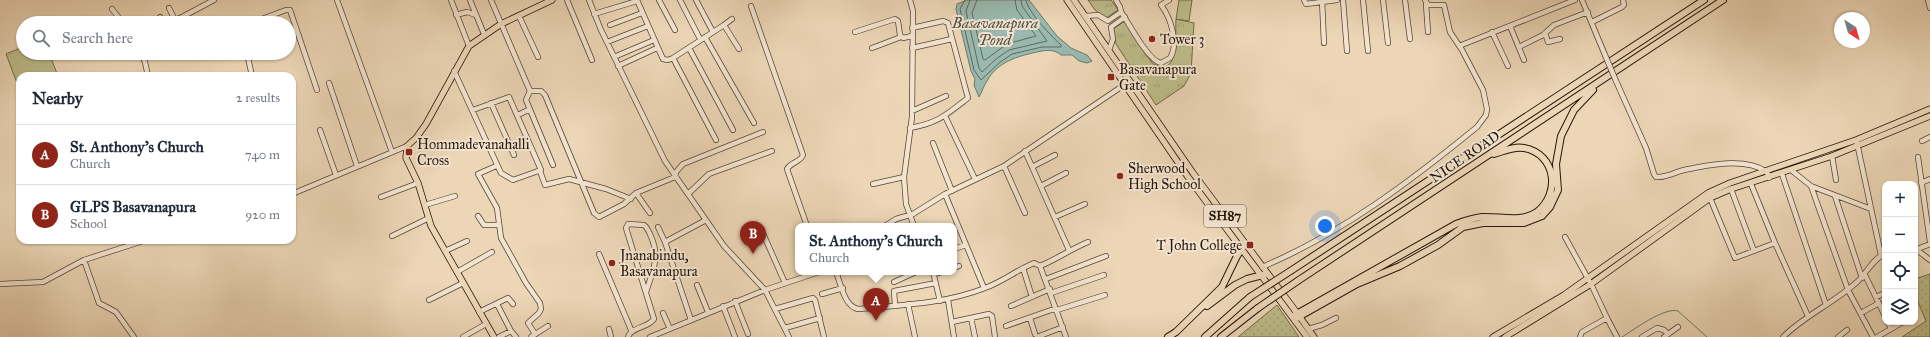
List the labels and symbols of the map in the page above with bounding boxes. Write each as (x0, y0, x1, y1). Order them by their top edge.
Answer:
north arrow (1834, 12, 1870, 48)
water label: Basavanapura Pond (951, 14, 1038, 49)
place label: Tower 3 (1160, 31, 1204, 48)
marker: Tower 3 (1147, 34, 1157, 44)
place label: Basavanapura Gate (1119, 61, 1197, 94)
marker: Basavanapura Gate (1106, 72, 1116, 82)
street label: NICE ROAD (1427, 127, 1503, 187)
place label: Hommadevanahalli Cross (417, 136, 530, 169)
marker: Hommadevanahalli Cross (404, 147, 414, 157)
place label: Sherwood High School (1128, 160, 1201, 193)
marker: Sherwood High School (1115, 171, 1125, 181)
road number: SH87 (1204, 205, 1246, 227)
your location (1315, 216, 1335, 236)
pin: B (740, 221, 766, 254)
place label: T John College (1156, 237, 1242, 255)
marker: T John College (1245, 240, 1255, 250)
place label: Jnanabindu, Basavanapura (618, 247, 698, 280)
marker: Jnanabindu, Basavanapura (607, 258, 617, 268)
pin: A (863, 288, 889, 321)

